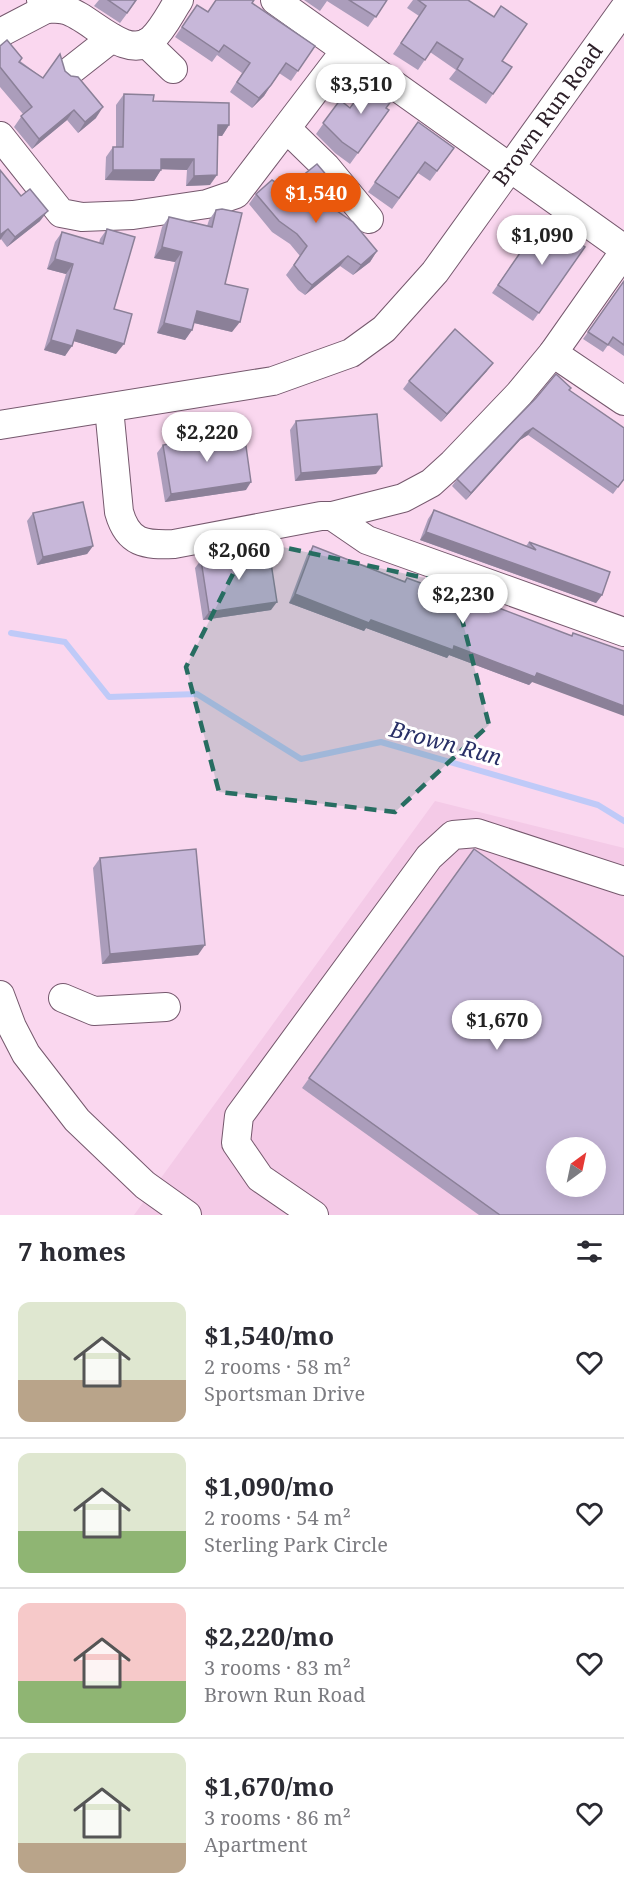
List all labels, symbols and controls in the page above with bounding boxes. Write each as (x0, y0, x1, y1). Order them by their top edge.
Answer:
street label: Brown Run Road (486, 38, 608, 191)
pin: $3,510 (312, 64, 410, 115)
text: $3,510 (330, 70, 392, 97)
pin: $1,540 (267, 173, 365, 224)
text: $1,540 (285, 179, 347, 206)
pin: $1,090 (493, 215, 591, 266)
text: $1,090 (511, 221, 573, 248)
pin: $2,220 (158, 412, 256, 463)
text: $2,220 (176, 418, 238, 445)
pin: $2,060 (190, 530, 288, 581)
text: $2,060 (208, 536, 270, 563)
pin: $2,230 (414, 574, 512, 625)
text: $2,230 (432, 580, 494, 607)
water label: Brown Run (386, 712, 506, 771)
pin: $1,670 (448, 1000, 546, 1051)
text: $1,670 (466, 1006, 528, 1033)
north arrow (546, 1137, 606, 1197)
map controls (546, 1137, 606, 1197)
text: 7 homes (18, 1233, 126, 1269)
icon: filters (573, 1235, 606, 1268)
text: $1,540/mo (204, 1317, 334, 1353)
icon: home (66, 1326, 138, 1398)
icon: heart (573, 1346, 606, 1379)
text: 2 rooms · 58 m² (204, 1353, 351, 1380)
text: Sportsman Drive (204, 1380, 365, 1407)
text: $1,090/mo (204, 1468, 334, 1504)
icon: home (66, 1477, 138, 1549)
icon: heart (573, 1497, 606, 1530)
text: 2 rooms · 54 m² (204, 1504, 351, 1531)
text: Sterling Park Circle (204, 1531, 388, 1558)
text: $2,220/mo (204, 1618, 334, 1654)
icon: home (66, 1627, 138, 1699)
icon: heart (573, 1647, 606, 1680)
text: 3 rooms · 83 m² (204, 1654, 351, 1681)
text: Brown Run Road (204, 1681, 366, 1708)
text: $1,670/mo (204, 1768, 334, 1804)
icon: home (66, 1777, 138, 1849)
icon: heart (573, 1797, 606, 1830)
text: 3 rooms · 86 m² (204, 1804, 351, 1831)
text: Apartment (204, 1831, 308, 1858)

